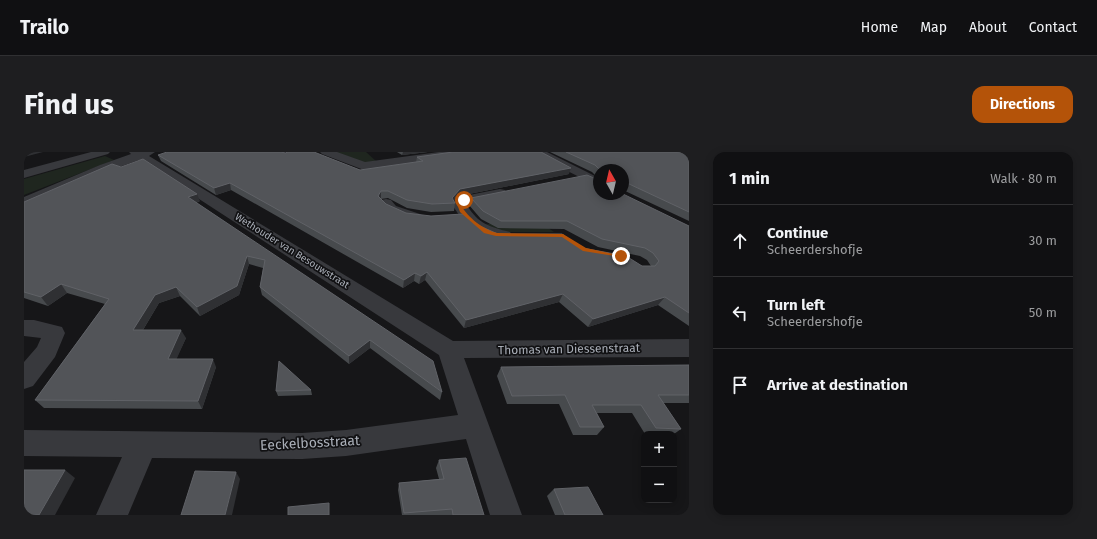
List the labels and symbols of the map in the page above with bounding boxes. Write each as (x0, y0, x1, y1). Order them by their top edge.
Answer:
north arrow (593, 164, 629, 200)
route start (455, 191, 473, 209)
street label: Wethouder van Besouwstraat (233, 211, 352, 291)
route end (612, 247, 630, 265)
street label: Thomas van Diessenstraat (498, 341, 641, 357)
street label: Eeckelbosstraat (260, 432, 361, 454)

